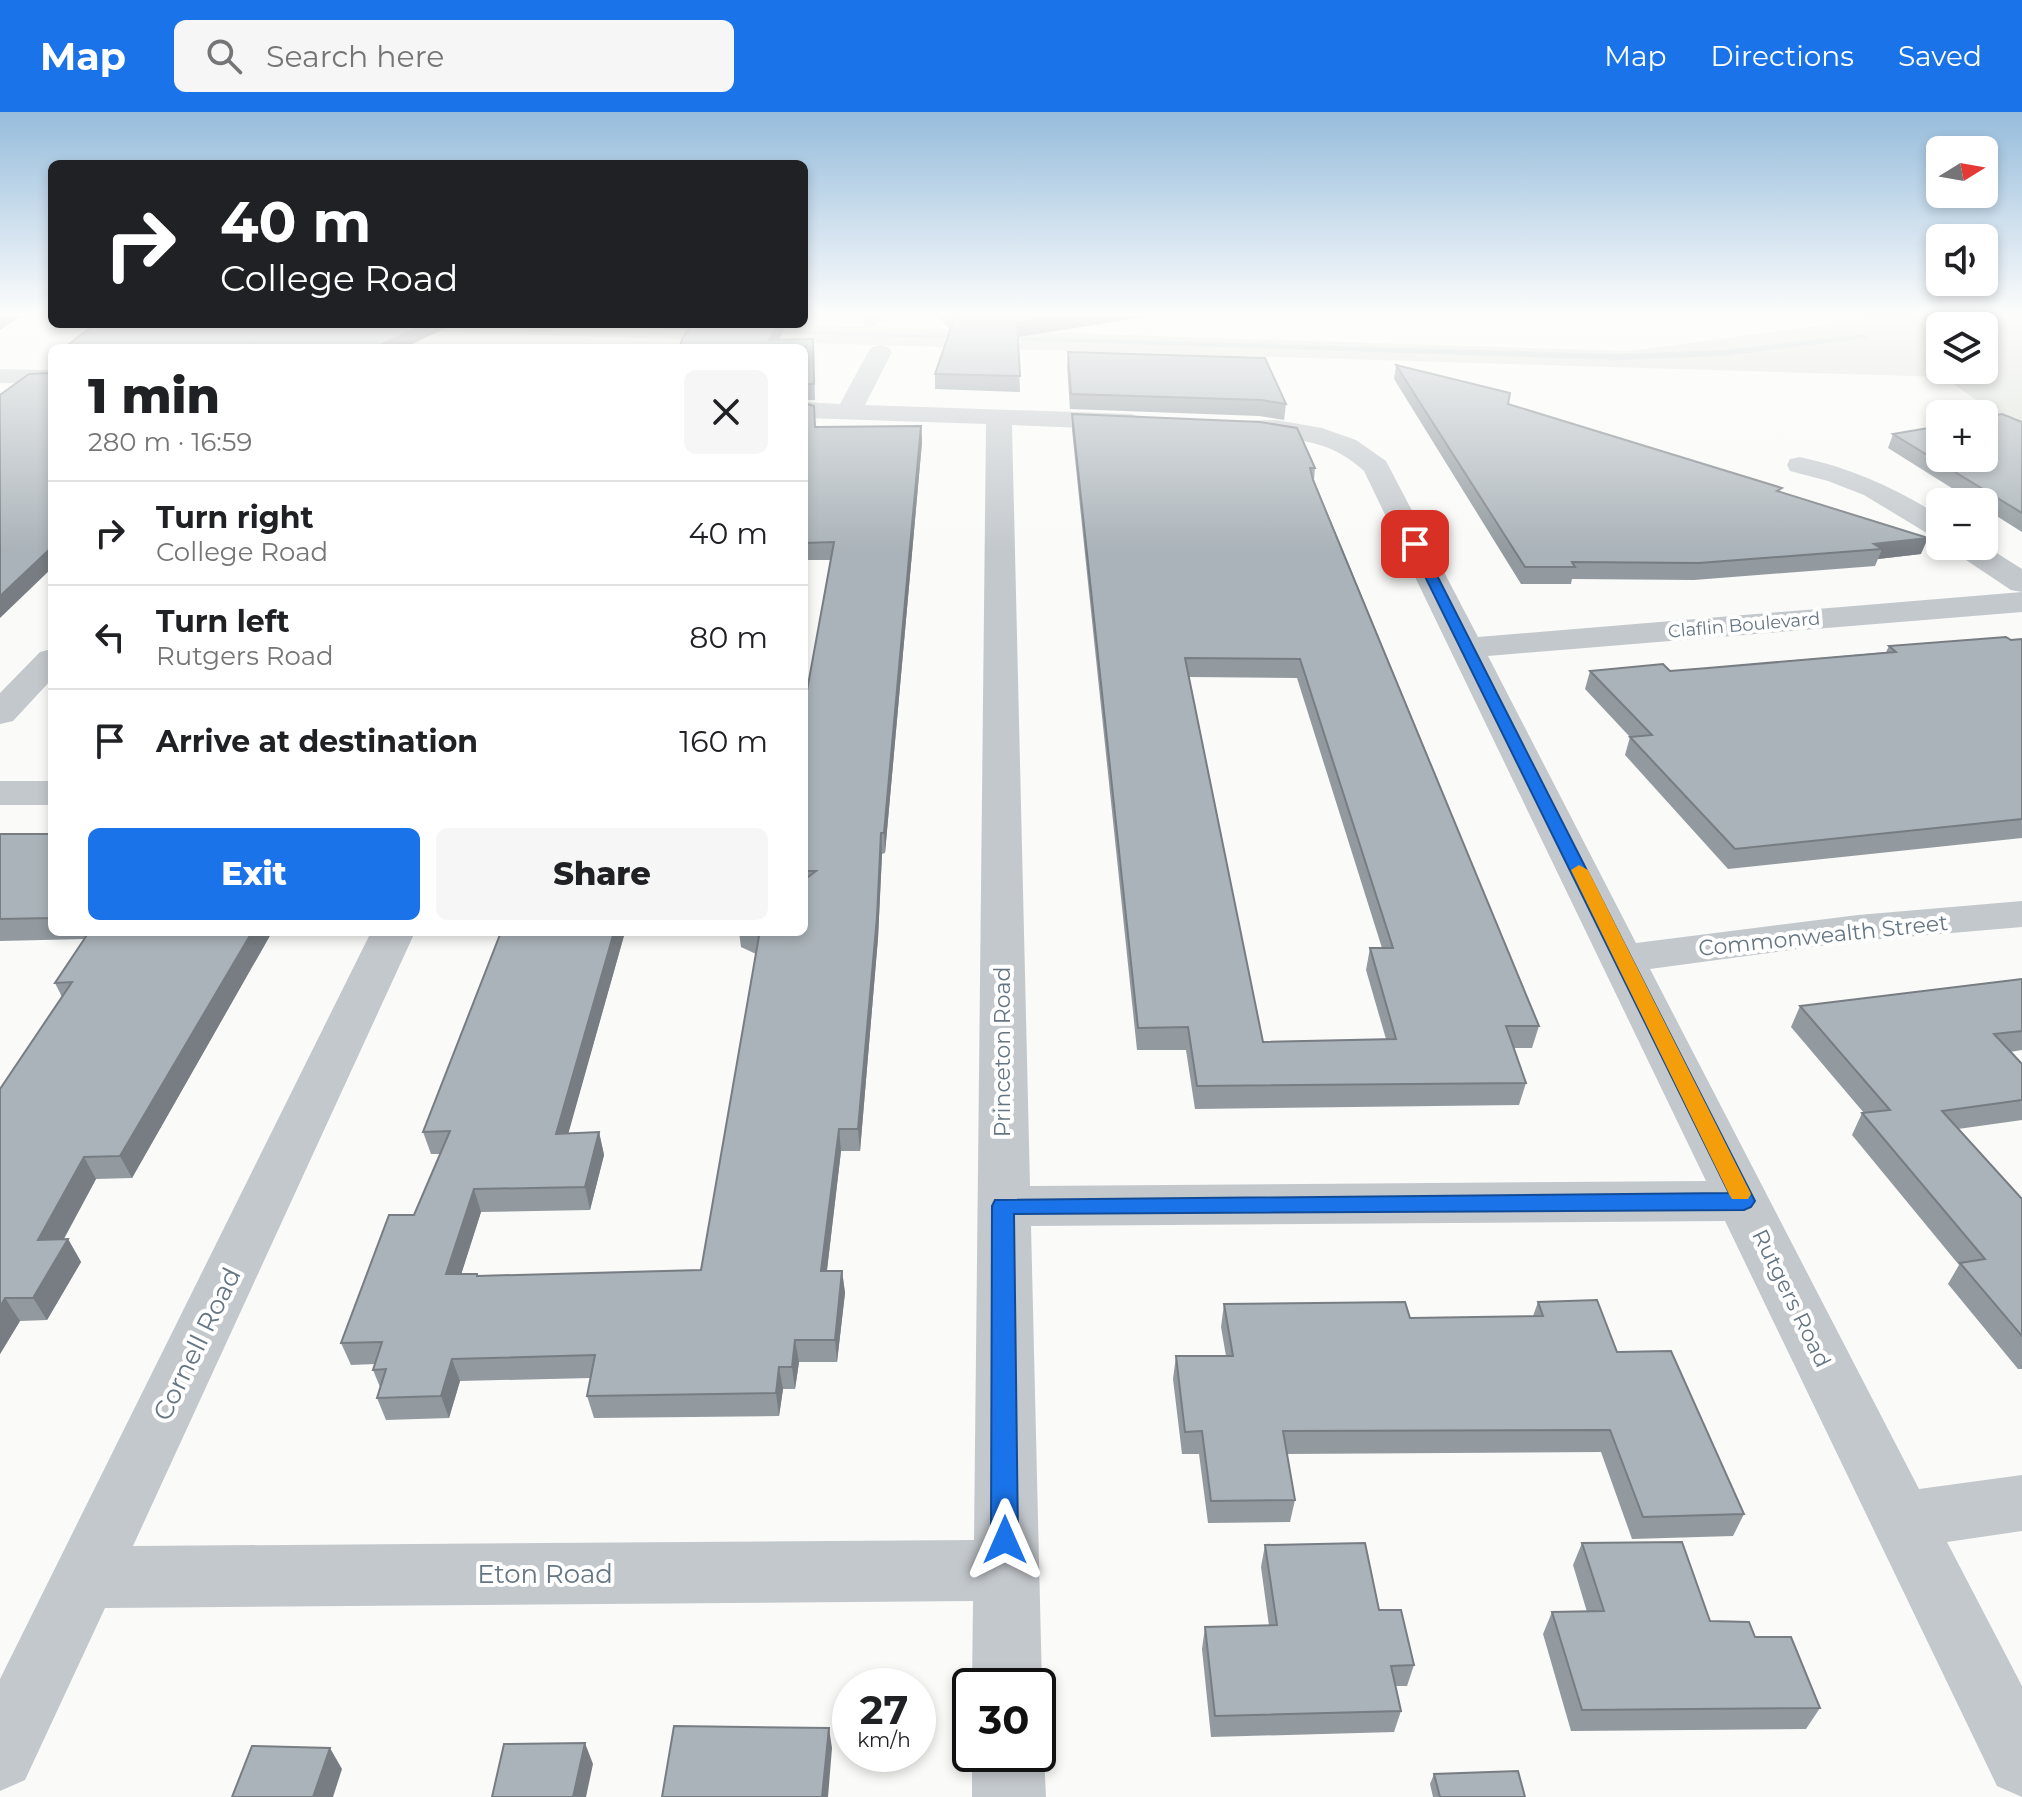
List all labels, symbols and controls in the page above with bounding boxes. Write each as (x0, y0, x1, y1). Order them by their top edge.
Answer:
search box (174, 20, 734, 92)
text: Map (40, 33, 126, 80)
icon: search (202, 34, 246, 78)
text: Search here (266, 38, 444, 75)
text: Map (1604, 39, 1666, 73)
text: Directions (1710, 39, 1854, 73)
text: Saved (1898, 39, 1982, 73)
north arrow (1926, 136, 1998, 208)
map controls (1926, 136, 1998, 560)
text: 40 m (220, 188, 371, 256)
icon: right (88, 192, 192, 296)
button: sound (1926, 224, 1998, 296)
text: College Road (220, 256, 458, 300)
button: layers (1926, 312, 1998, 384)
text: 1 min (88, 367, 220, 425)
button: close (684, 370, 768, 454)
button: + (1926, 400, 1998, 472)
text: 280 m · 16:59 (88, 426, 252, 458)
button: − (1926, 488, 1998, 560)
text: Turn right (156, 499, 313, 536)
pin (1381, 510, 1449, 578)
icon: right (88, 511, 132, 555)
text: 40 m (689, 515, 768, 552)
icon: arrive (1393, 522, 1437, 566)
text: College Road (156, 536, 328, 568)
text: Turn left (156, 603, 289, 640)
street label: Claflin Boulevard (1667, 607, 1821, 643)
icon: left (88, 615, 132, 659)
text: 80 m (689, 619, 768, 656)
text: Rutgers Road (156, 640, 334, 672)
icon: arrive (88, 719, 132, 763)
text: Arrive at destination (156, 723, 478, 760)
text: 160 m (679, 723, 768, 760)
button: Exit (88, 828, 420, 920)
button: Share (436, 828, 768, 920)
street label: Commonwealth Street (1697, 909, 1949, 962)
street label: Princeton Road (989, 967, 1016, 1137)
street label: Rutgers Road (1746, 1225, 1837, 1372)
street label: Cornell Road (146, 1262, 248, 1426)
position arrow (963, 1498, 1047, 1582)
street label: Eton Road (477, 1558, 613, 1590)
speed limit sign: 30 (952, 1668, 1056, 1772)
text: 27 (860, 1685, 908, 1734)
text: km/h (857, 1728, 911, 1752)

